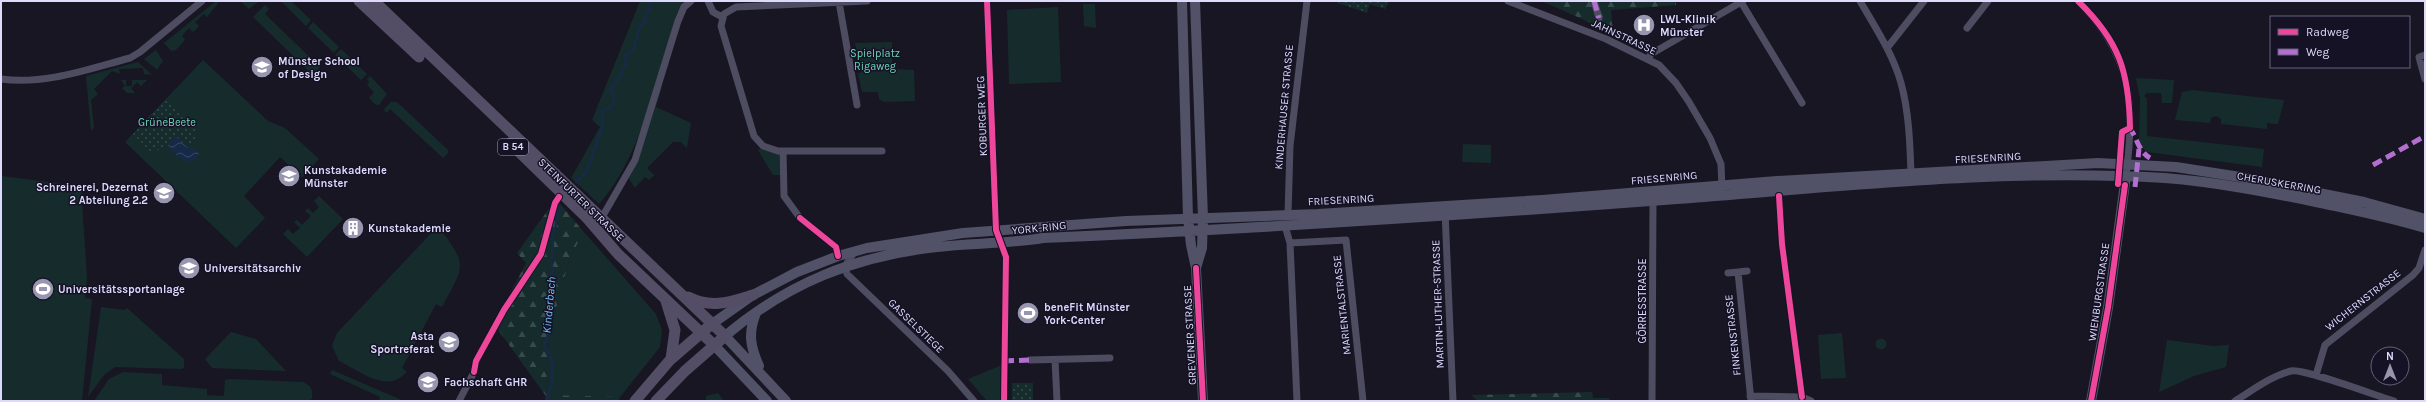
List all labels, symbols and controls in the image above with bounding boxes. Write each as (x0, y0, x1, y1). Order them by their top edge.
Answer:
hospital icon: LWL-Klinik Münster (1631, 12, 1657, 38)
place label: LWL-Klinik Münster (1660, 13, 1716, 39)
street label: JAHNSTRASSE (1589, 16, 1659, 58)
legend (2270, 16, 2410, 68)
text: Radweg (2306, 25, 2349, 39)
street label: KINDERHAUSER STRASSE (1272, 44, 1296, 170)
text: Weg (2306, 45, 2330, 59)
park label: Spielplatz Rigaweg (850, 47, 900, 73)
school or university icon: Münster School of Design (249, 54, 275, 80)
place label: Münster School of Design (278, 55, 360, 81)
street label: KOBURGER WEG (974, 76, 990, 156)
park label: GrüneBeete (138, 116, 196, 129)
road number: B 54 (498, 139, 528, 155)
street label: FRIESENRING (1954, 150, 2022, 166)
street label: STEINFURTER STRASSE (535, 156, 627, 244)
school or university icon: Kunstakademie Münster (276, 163, 302, 189)
place label: Kunstakademie Münster (304, 164, 387, 190)
street label: FRIESENRING (1630, 169, 1698, 187)
street label: CHERUSKERRING (2236, 169, 2322, 197)
school or university icon: Schreinerei, Dezernat 2 Abteilung 2.2 (151, 180, 177, 206)
place label: Schreinerei, Dezernat 2 Abteilung 2.2 (36, 181, 149, 207)
street label: FRIESENRING (1307, 192, 1375, 208)
building icon: Kunstakademie (340, 215, 366, 241)
street label: YORK-RING (1011, 219, 1067, 237)
place label: Kunstakademie (368, 222, 451, 235)
street label: MARTIN-LUTHER-STRASSE (1429, 239, 1447, 369)
street label: WIENBURGSTRASSE (2086, 242, 2112, 342)
street label: MARIENTALSTRASSE (1330, 254, 1354, 356)
school or university icon: Universitätsarchiv (176, 255, 202, 281)
street label: GÖRRESSTRASSE (1635, 258, 1649, 344)
place label: Universitätsarchiv (204, 262, 301, 275)
street label: WICHERNSTRASSE (2323, 267, 2403, 333)
sports icon: Universitätssportanlage (30, 276, 56, 302)
water label: Kinderbach (540, 276, 558, 334)
place label: Universitätssportanlage (58, 283, 185, 296)
street label: GREVENER STRASSE (1181, 285, 1199, 385)
street label: FINKENSTRASSE (1722, 294, 1744, 376)
street label: GASSELSTIEGE (885, 296, 947, 356)
sports icon: beneFit Münster York-Center (1015, 300, 1041, 326)
place label: beneFit Münster York-Center (1044, 301, 1130, 327)
school or university icon: Asta Sportreferat (436, 329, 462, 355)
place label: Asta Sportreferat (370, 330, 435, 356)
north arrow (2370, 346, 2410, 386)
text: N (2386, 350, 2394, 363)
school or university icon: Fachschaft GHR (415, 369, 441, 395)
place label: Fachschaft GHR (444, 376, 527, 389)

